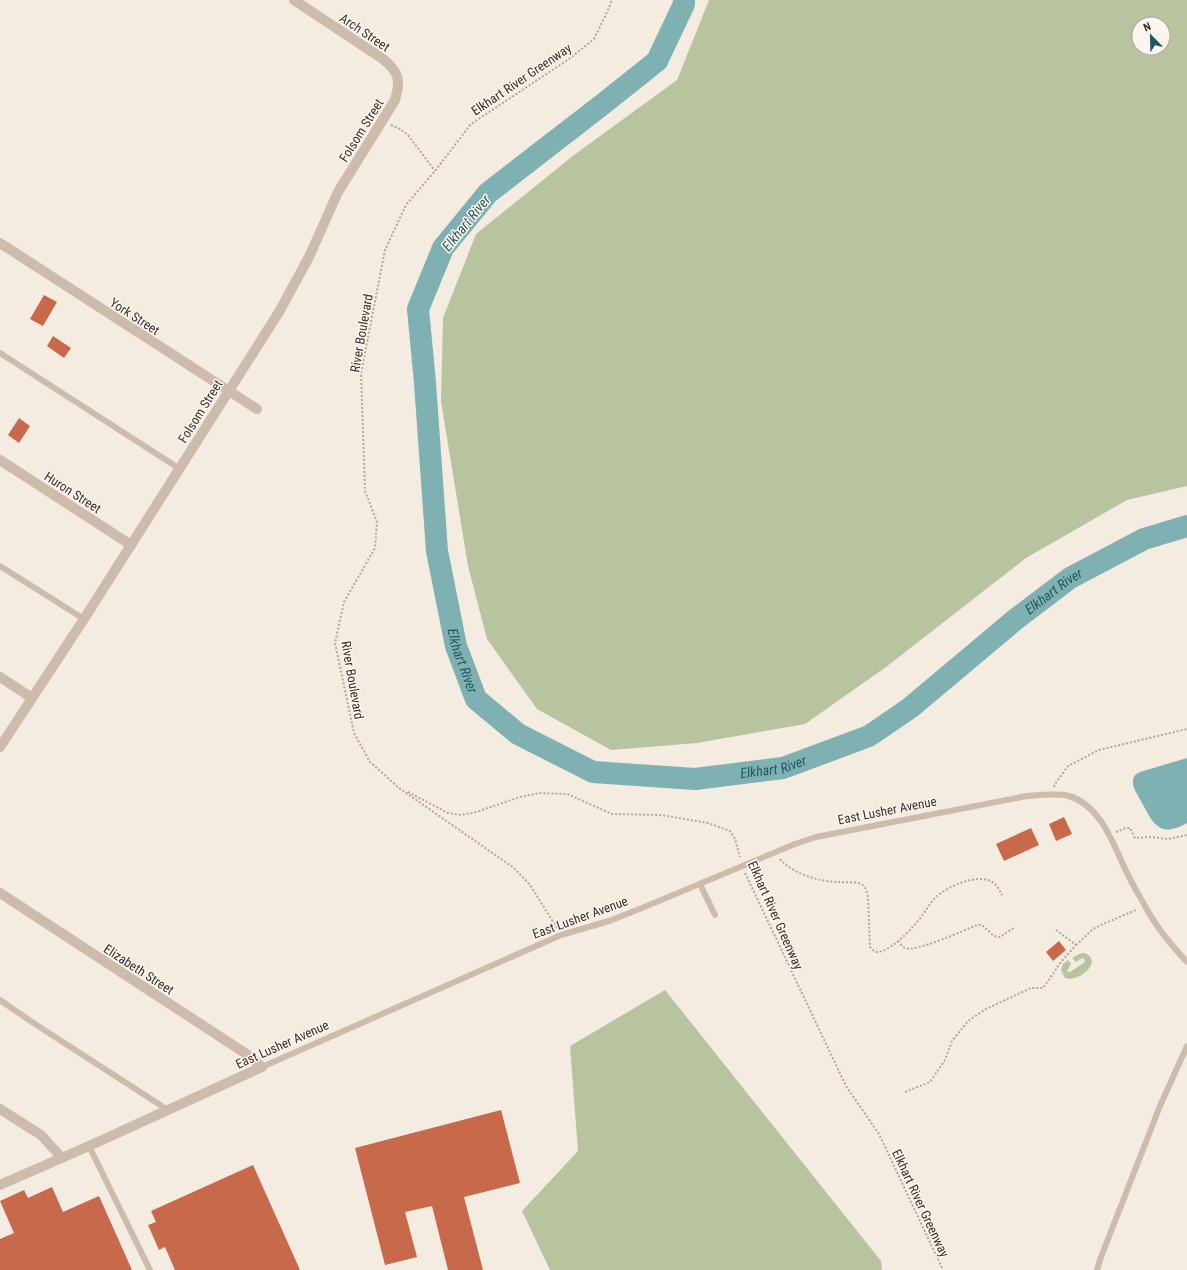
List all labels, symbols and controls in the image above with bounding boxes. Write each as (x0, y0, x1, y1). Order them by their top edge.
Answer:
street label: Arch Street (337, 10, 393, 55)
north arrow (1131, 16, 1171, 56)
text: N (1142, 20, 1153, 35)
street label: Elkhart River Greenway (468, 40, 575, 118)
street label: Folsom Street (336, 96, 387, 164)
water label: Elkhart River (439, 191, 494, 254)
street label: River Boulevard (347, 293, 376, 373)
street label: York Street (107, 295, 163, 338)
street label: Folsom Street (175, 377, 226, 445)
street label: Huron Street (42, 469, 104, 516)
water label: Elkhart River (1022, 565, 1086, 617)
water label: Elkhart River (445, 627, 481, 696)
street label: River Boulevard (338, 640, 367, 720)
water label: Elkhart River (739, 752, 809, 781)
street label: East Lusher Avenue (836, 794, 938, 827)
street label: Elkhart River Greenway (745, 859, 806, 972)
street label: East Lusher Avenue (530, 893, 630, 942)
street label: Elizabeth Street (101, 941, 177, 998)
street label: East Lusher Avenue (233, 1017, 331, 1072)
street label: Elkhart River Greenway (889, 1147, 952, 1260)

